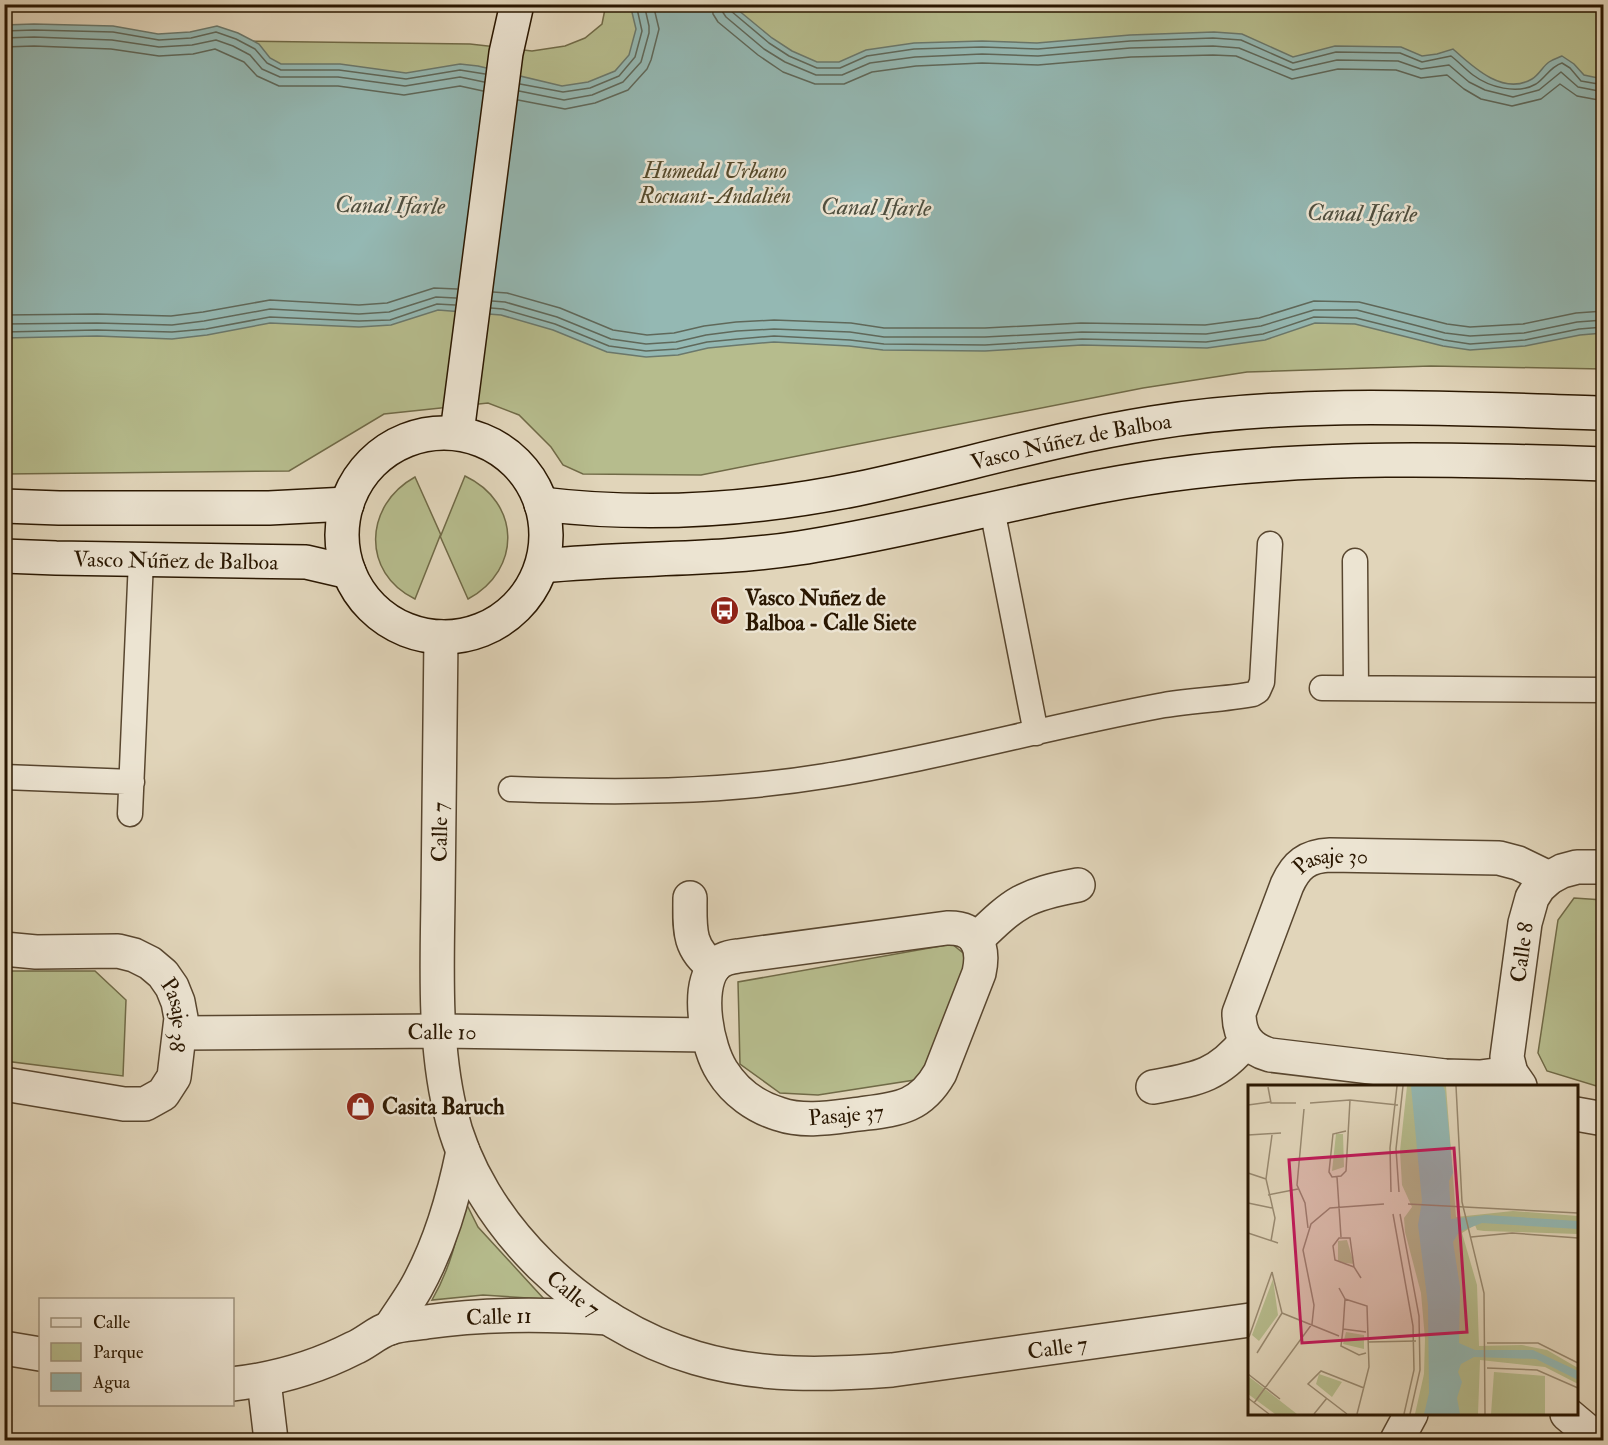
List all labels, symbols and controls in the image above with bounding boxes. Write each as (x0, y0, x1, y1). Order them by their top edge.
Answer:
park label: Humedal Urbano Rocuant-Andalién (638, 157, 791, 210)
water label: Canal Ifarle (335, 189, 446, 222)
water label: Canal Ifarle (821, 191, 932, 224)
water label: Canal Ifarle (1307, 197, 1418, 230)
street label: Vasco Núñez de Balboa (968, 407, 1174, 477)
street label: Vasco Núñez de Balboa (73, 545, 280, 577)
place label: Vasco Nuñez de Balboa - Calle Siete (744, 584, 917, 637)
bus stop icon: Vasco Nuñez de Balboa - Calle Siete (708, 594, 740, 626)
street label: Calle 7 (425, 802, 455, 862)
street label: Pasaje 30 (1287, 842, 1368, 881)
street label: Calle 8 (1504, 921, 1540, 984)
street label: Pasaje 38 (154, 972, 194, 1053)
street label: Calle 10 (407, 1018, 477, 1047)
inset map (1248, 1085, 1578, 1415)
shop icon: Casita Baruch (345, 1090, 377, 1122)
place label: Casita Baruch (382, 1093, 505, 1121)
street label: Pasaje 37 (807, 1098, 885, 1132)
street label: Calle 7 (540, 1264, 605, 1324)
legend (39, 1298, 234, 1406)
street label: Calle 11 (465, 1302, 532, 1332)
text: Calle (93, 1311, 131, 1334)
street label: Calle 7 (1026, 1330, 1089, 1366)
text: Parque (93, 1341, 144, 1364)
text: Agua (92, 1371, 131, 1394)

